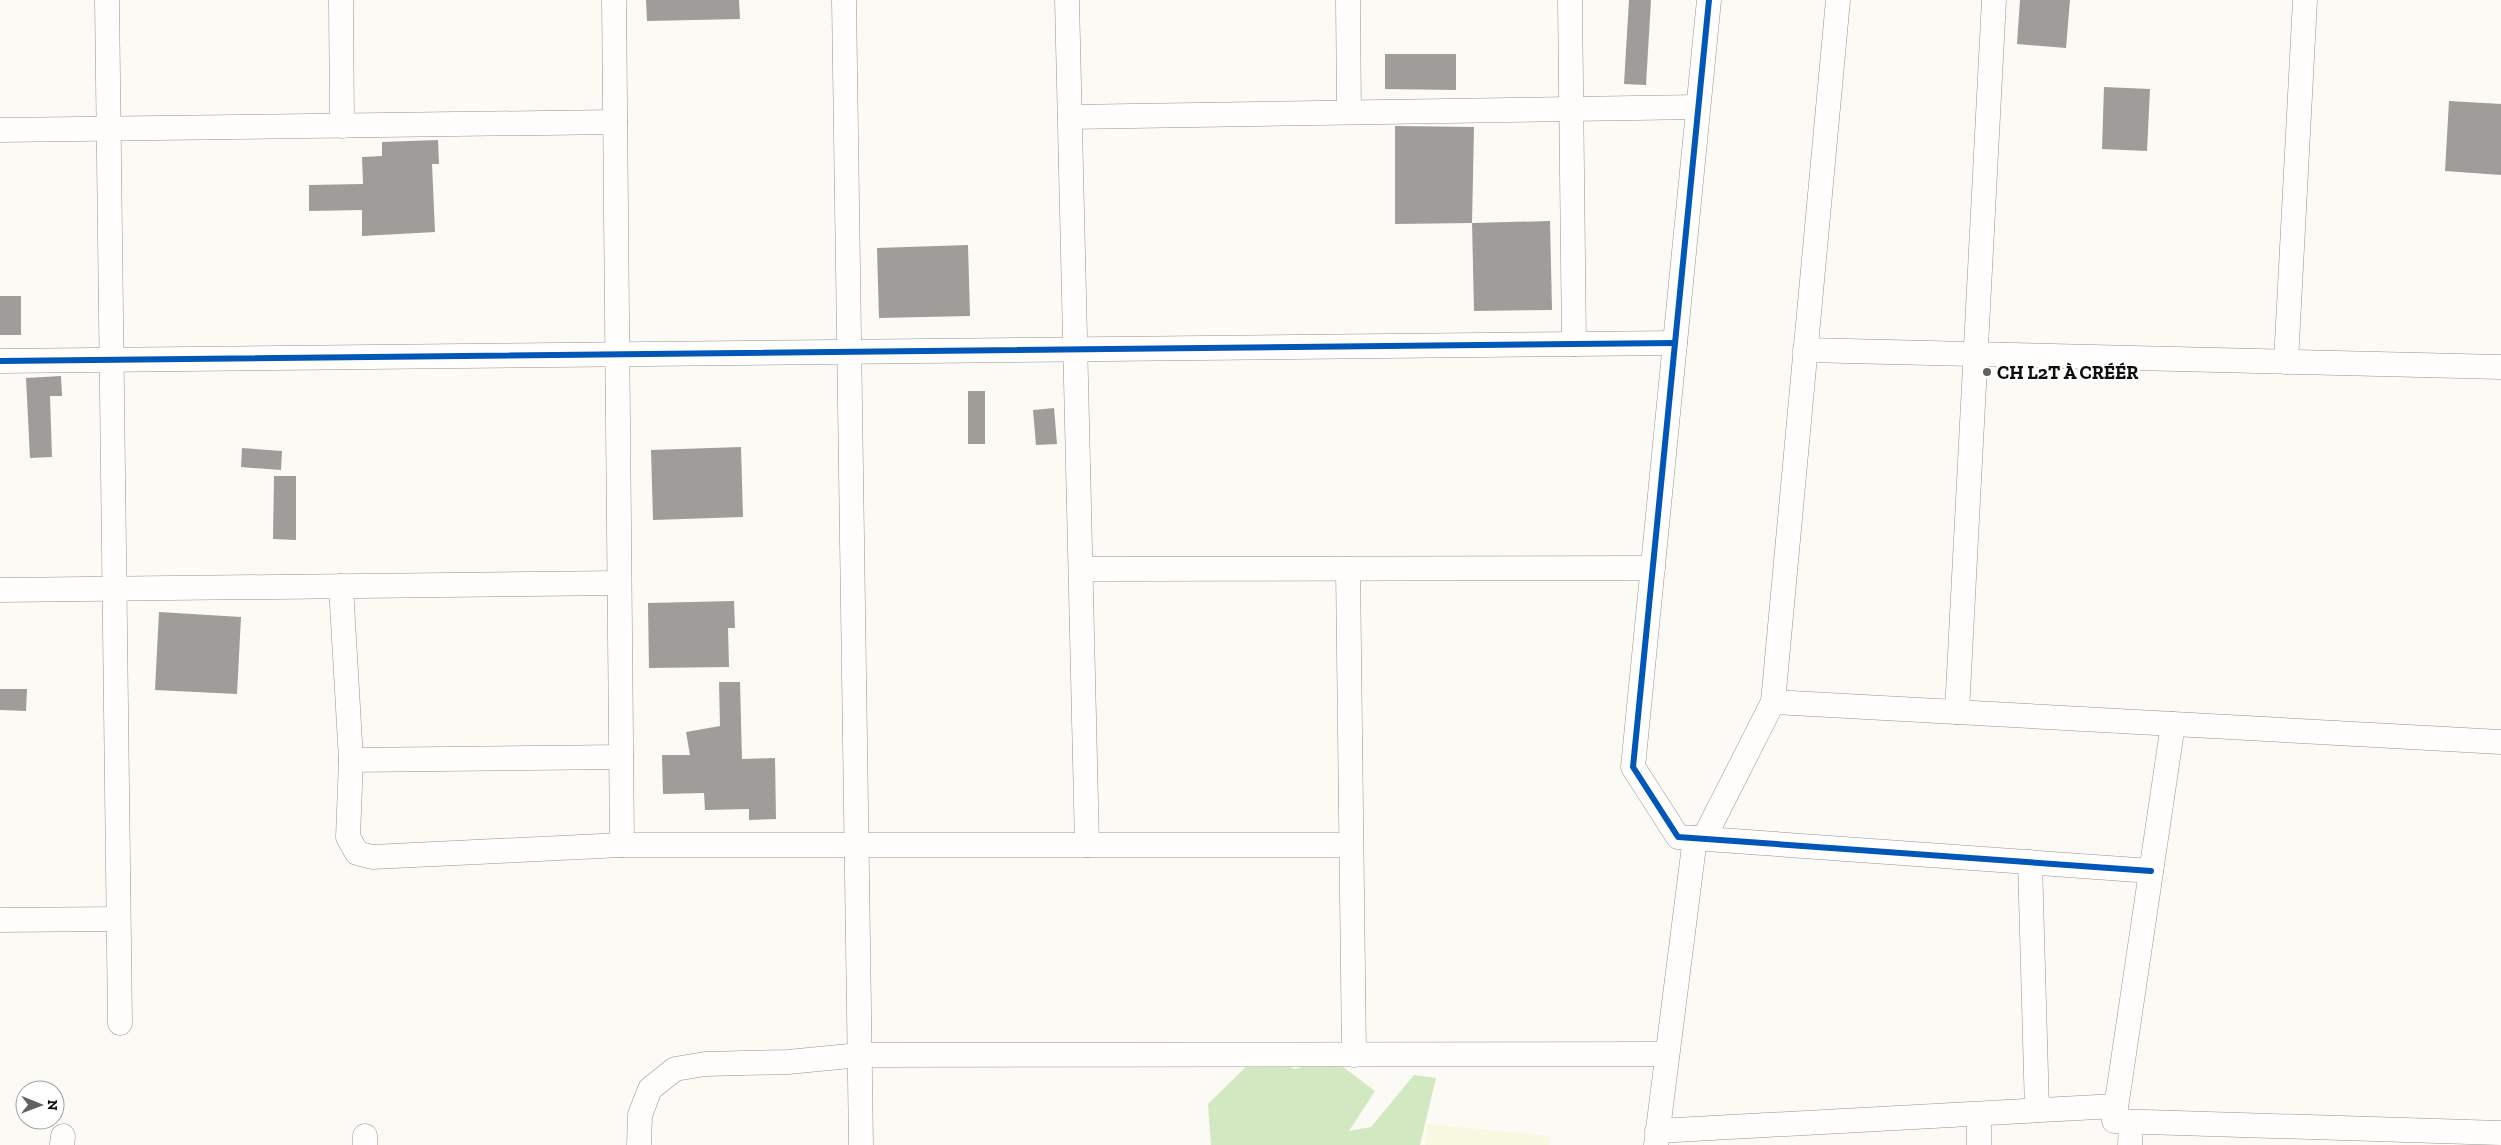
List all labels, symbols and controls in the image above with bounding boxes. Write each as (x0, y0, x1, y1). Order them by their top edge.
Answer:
place label: CH L2T À CRÉÉR (1997, 361, 2138, 384)
marker: CH L2T À CRÉÉR (1981, 366, 1993, 378)
north arrow (15, 1080, 65, 1130)
text: N (44, 1100, 61, 1111)

